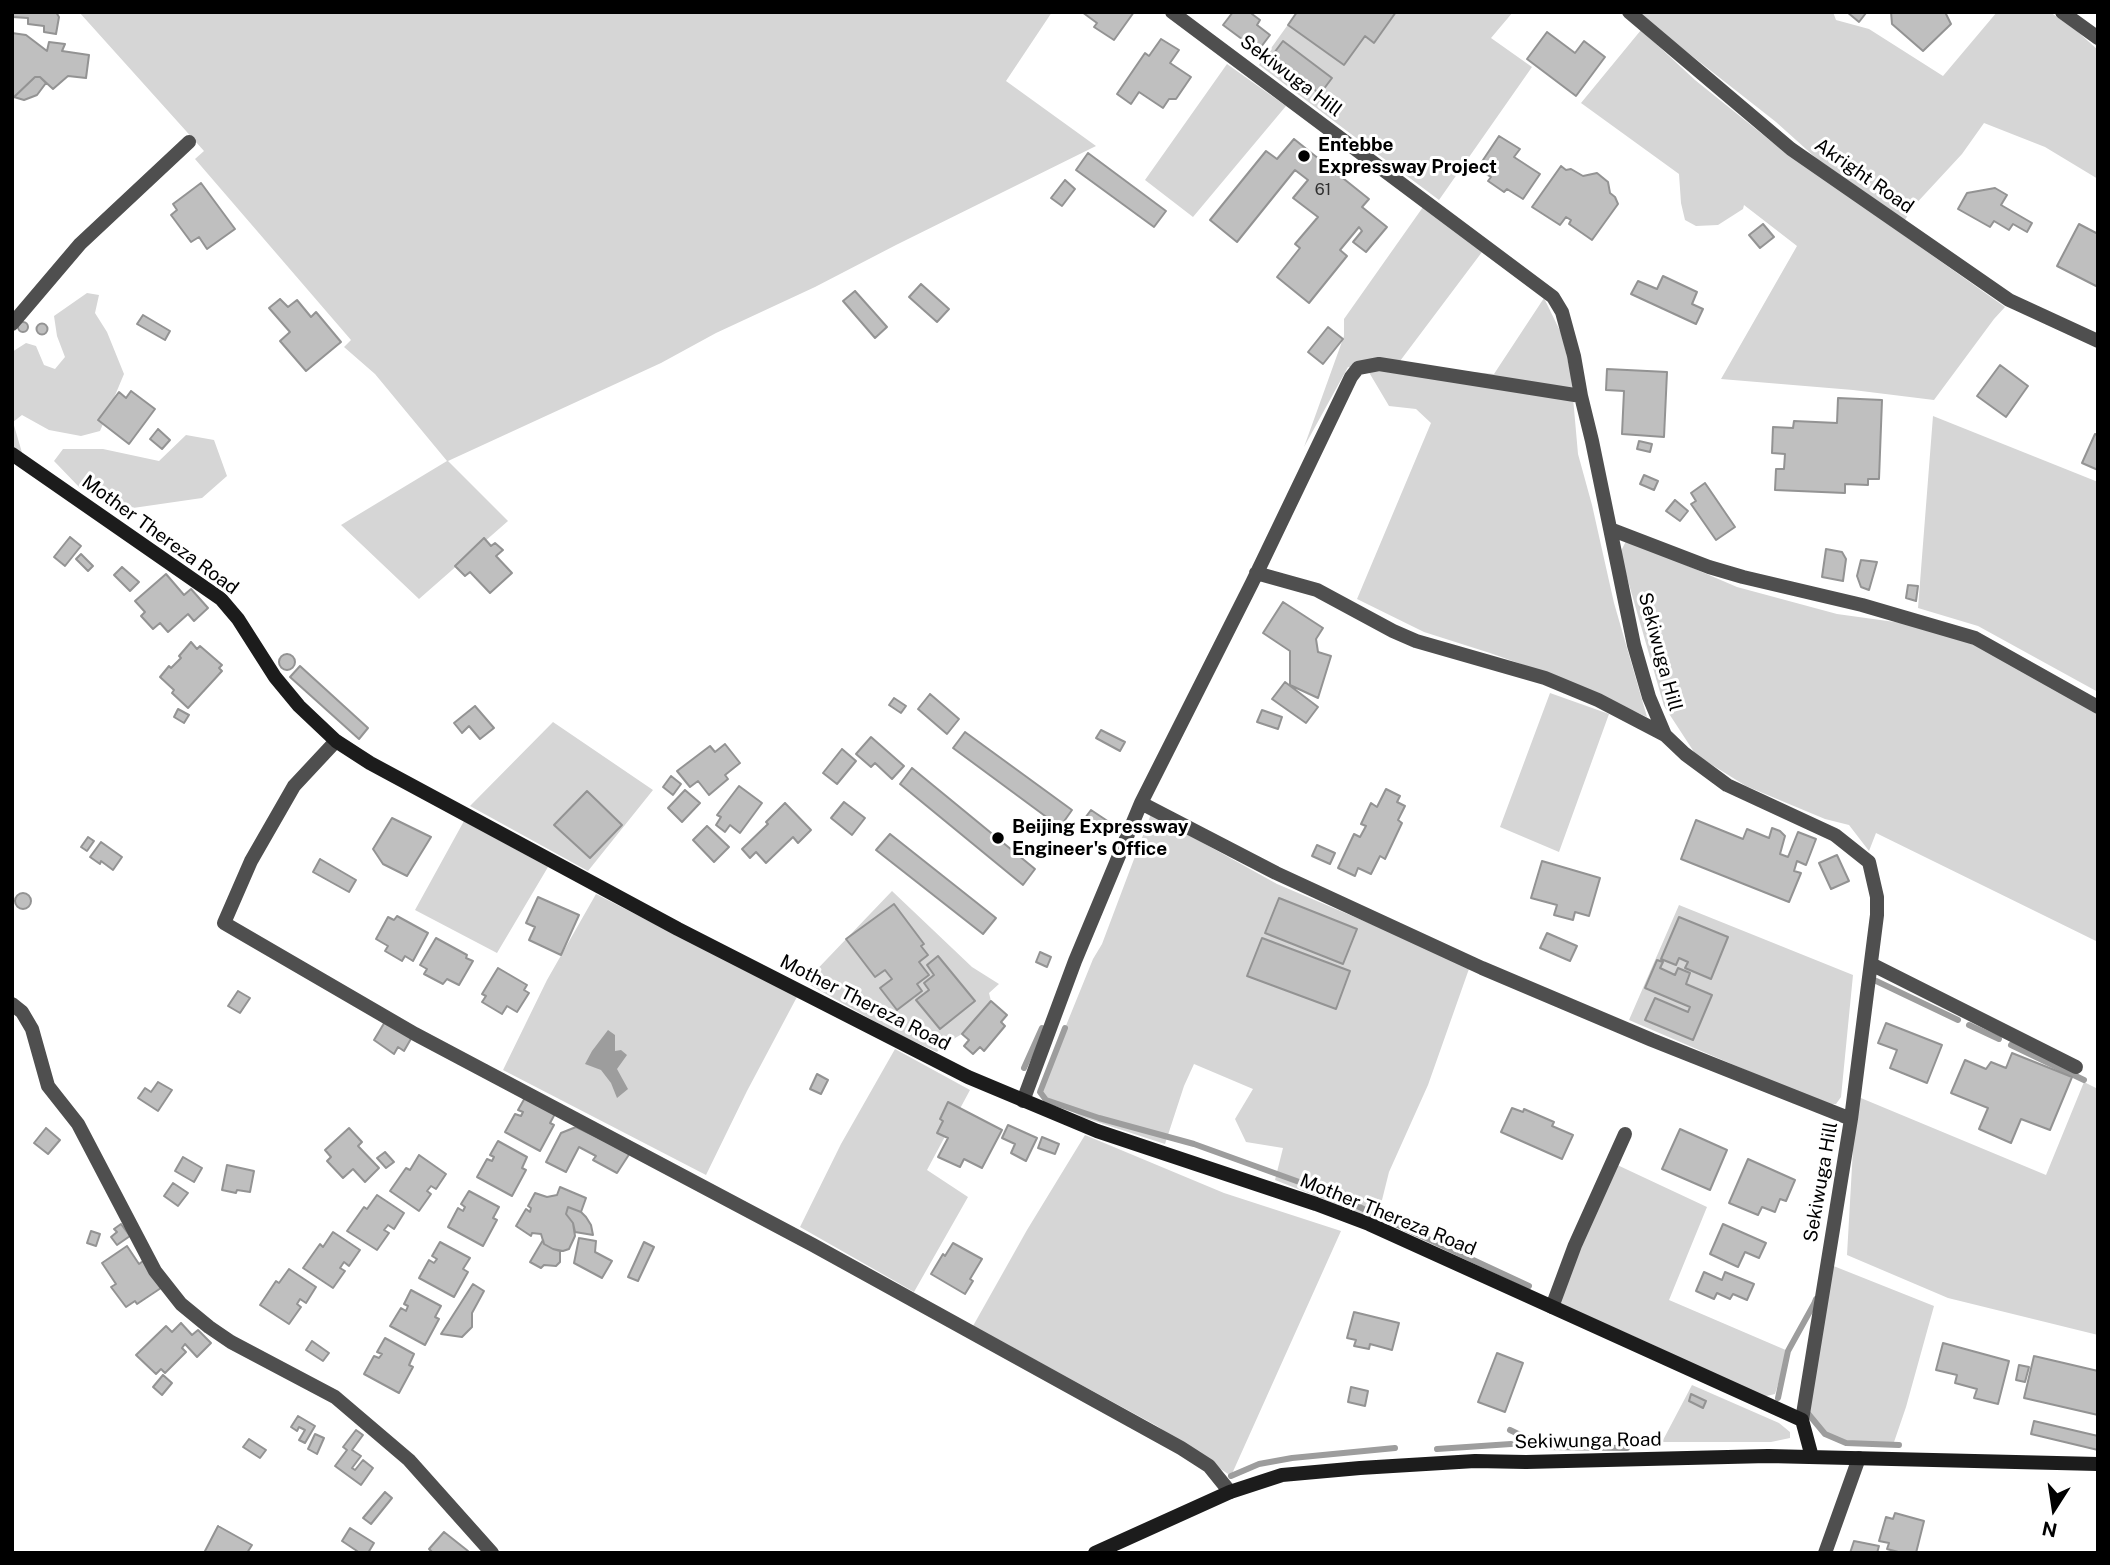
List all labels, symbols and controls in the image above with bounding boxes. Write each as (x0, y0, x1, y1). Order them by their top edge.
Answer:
street label: Sekiwuga Hill (1235, 30, 1347, 122)
street label: Akright Road (1810, 133, 1918, 219)
place label: Entebbe Expressway Project (1318, 134, 1497, 178)
marker: Entebbe Expressway Project (1296, 148, 1312, 164)
house number: 61 (1315, 180, 1331, 200)
street label: Mother Thereza Road (77, 470, 243, 600)
street label: Sekiwuga Hill (1633, 590, 1687, 714)
place label: Beijing Expressway Engineer's Office (1012, 816, 1188, 860)
marker: Beijing Expressway Engineer's Office (990, 830, 1006, 846)
street label: Mother Thereza Road (776, 950, 954, 1056)
street label: Sekiwuga Hill (1799, 1120, 1843, 1244)
street label: Mother Thereza Road (1296, 1169, 1480, 1261)
street label: Sekiwunga Road (1514, 1428, 1662, 1454)
north arrow (2019, 1474, 2089, 1544)
text: N (2040, 1517, 2059, 1542)

